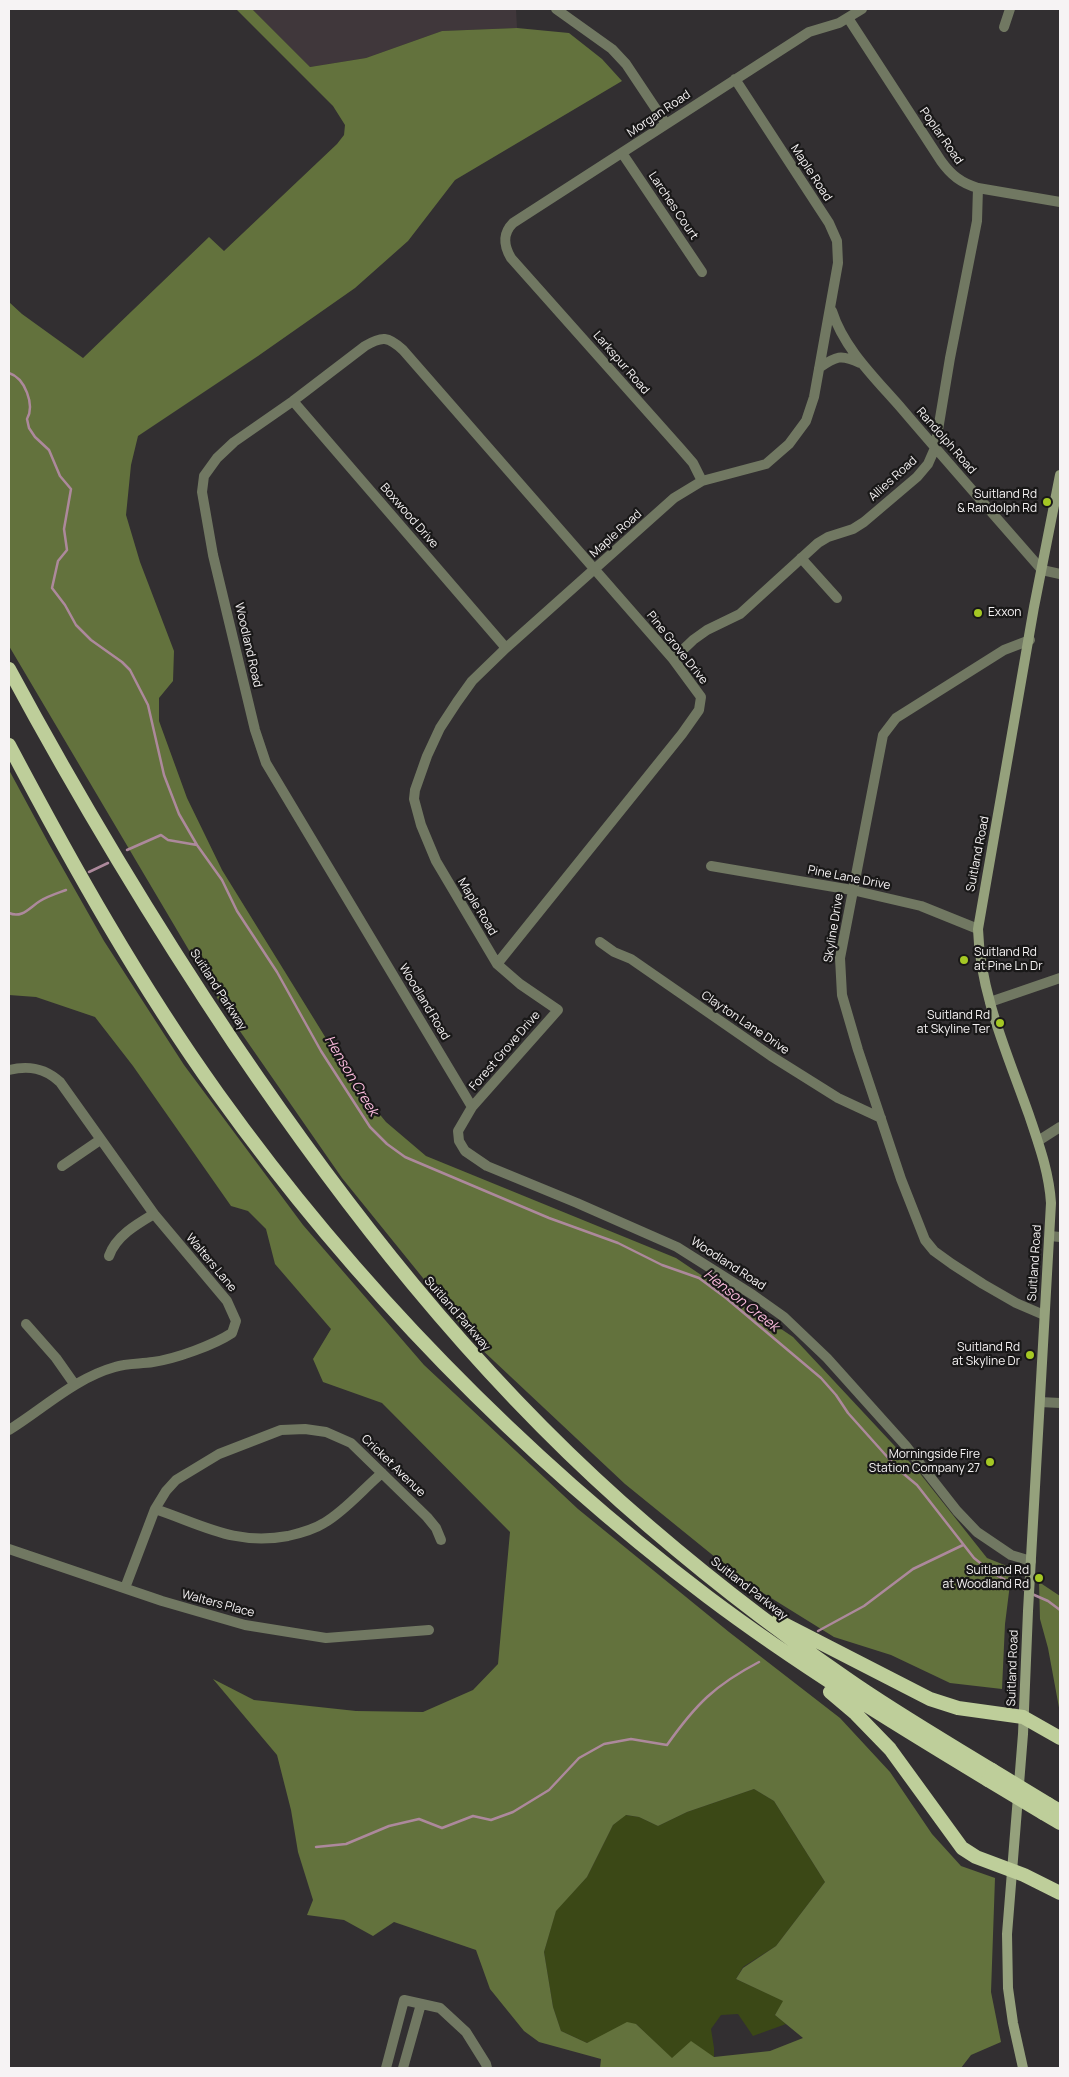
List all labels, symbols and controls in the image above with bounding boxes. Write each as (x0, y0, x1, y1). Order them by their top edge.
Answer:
street label: Morgan Road (625, 88, 693, 140)
street label: Poplar Road (916, 105, 966, 167)
street label: Maple Road (787, 142, 835, 204)
street label: Larches Court (645, 169, 701, 243)
street label: Larkspur Road (590, 329, 652, 397)
street label: Randolph Road (913, 405, 979, 477)
street label: Allies Road (866, 454, 920, 504)
street label: Boxwood Drive (377, 481, 441, 551)
place label: Suitland Rd & Randolph Rd (957, 488, 1037, 516)
marker: Suitland Rd & Randolph Rd (1041, 496, 1053, 508)
street label: Maple Road (587, 507, 645, 561)
street label: Woodland Road (231, 601, 265, 689)
place label: Exxon (988, 606, 1021, 620)
marker: Exxon (972, 607, 984, 619)
street label: Pine Grove Drive (643, 609, 711, 687)
street label: Suitland Road (964, 815, 992, 893)
street label: Pine Lane Drive (806, 863, 892, 893)
street label: Maple Road (454, 876, 500, 938)
street label: Skyline Drive (821, 892, 847, 964)
place label: Suitland Rd at Pine Ln Dr (974, 946, 1042, 974)
street label: Suitland Parkway (186, 947, 250, 1033)
marker: Suitland Rd at Pine Ln Dr (958, 954, 970, 966)
street label: Woodland Road (396, 961, 452, 1043)
street label: Clayton Lane Drive (698, 988, 792, 1058)
street label: Forest Grove Drive (467, 1008, 543, 1094)
place label: Suitland Rd at Skyline Ter (917, 1009, 990, 1037)
marker: Suitland Rd at Skyline Ter (994, 1017, 1006, 1029)
water label: Henson Creek (320, 1033, 382, 1119)
street label: Suitland Road (1025, 1224, 1045, 1302)
street label: Walters Lane (183, 1231, 239, 1295)
street label: Woodland Road (688, 1234, 768, 1294)
water label: Henson Creek (700, 1266, 782, 1336)
street label: Suitland Parkway (421, 1274, 493, 1354)
place label: Suitland Rd at Skyline Dr (952, 1341, 1020, 1369)
marker: Suitland Rd at Skyline Dr (1024, 1349, 1036, 1361)
street label: Cricket Avenue (358, 1432, 428, 1500)
place label: Morningside Fire Station Company 27 (869, 1448, 980, 1476)
marker: Morningside Fire Station Company 27 (984, 1456, 996, 1468)
street label: Suitland Parkway (708, 1555, 790, 1623)
place label: Suitland Rd at Woodland Rd (943, 1564, 1029, 1592)
marker: Suitland Rd at Woodland Rd (1033, 1572, 1045, 1584)
street label: Walters Place (180, 1587, 256, 1621)
street label: Suitland Road (1004, 1629, 1022, 1707)

